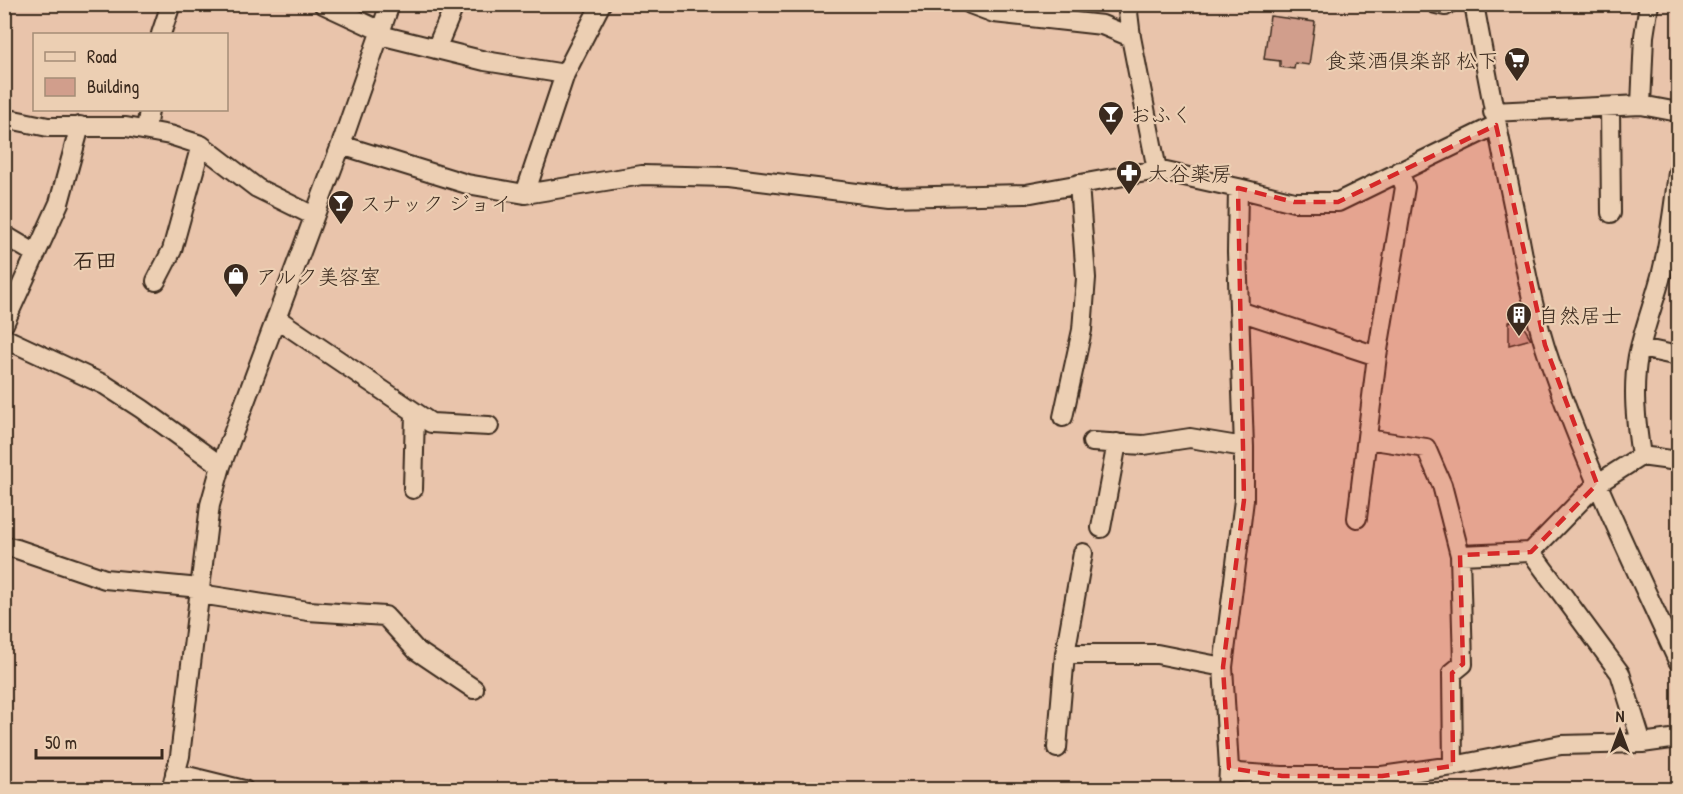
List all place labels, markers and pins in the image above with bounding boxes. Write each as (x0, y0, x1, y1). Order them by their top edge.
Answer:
supermarket icon: 食菜酒倶楽部 松下 (1502, 45, 1532, 83)
place label: 食菜酒倶楽部 松下 (1325, 46, 1498, 75)
bar icon: おふく (1096, 99, 1126, 137)
place label: おふく (1130, 100, 1193, 129)
pharmacy icon: 大谷薬房 (1114, 158, 1144, 196)
place label: 大谷薬房 (1148, 159, 1232, 188)
bar icon: スナック ジョイ (326, 188, 356, 226)
place label: スナック ジョイ (360, 189, 511, 218)
shop icon: アルク美容室 (221, 261, 251, 299)
place label: アルク美容室 (256, 262, 381, 291)
building icon: 自然居士 (1504, 300, 1534, 338)
place label: 自然居士 (1538, 301, 1622, 330)

